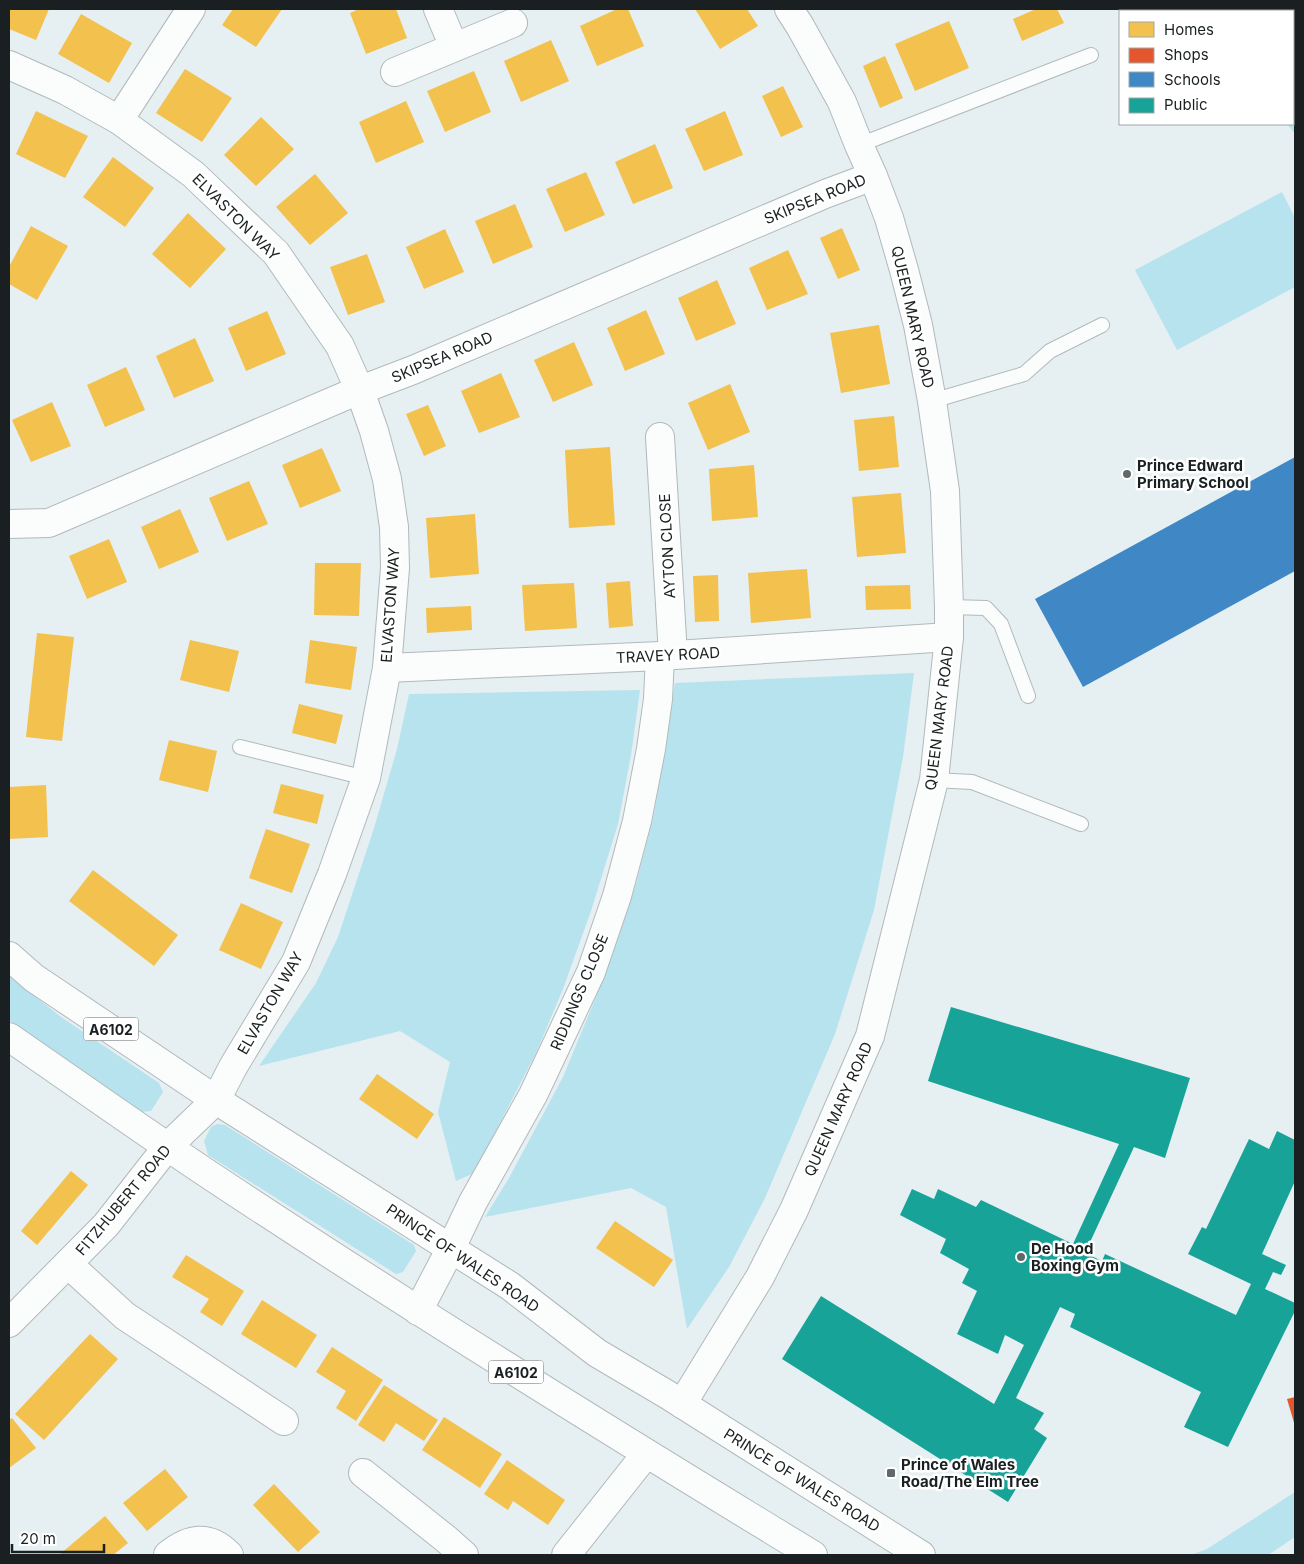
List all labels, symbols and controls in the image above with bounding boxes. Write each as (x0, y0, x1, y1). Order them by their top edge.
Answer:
legend (1119, 10, 1294, 125)
text: Homes (1164, 20, 1214, 39)
text: Shops (1164, 45, 1209, 64)
text: Schools (1164, 70, 1221, 89)
text: Public (1164, 95, 1207, 114)
street label: ELVASTON WAY (188, 169, 284, 265)
street label: SKIPSEA ROAD (761, 170, 869, 228)
street label: QUEEN MARY ROAD (887, 244, 939, 390)
street label: SKIPSEA ROAD (388, 327, 496, 387)
place label: Prince Edward Primary School (1137, 456, 1249, 492)
marker: Prince Edward Primary School (1121, 468, 1133, 480)
street label: AYTON CLOSE (655, 493, 679, 599)
street label: ELVASTON WAY (376, 547, 404, 663)
street label: TRAVEY ROAD (615, 643, 721, 667)
street label: QUEEN MARY ROAD (921, 645, 957, 791)
street label: RIDDINGS CLOSE (546, 931, 612, 1053)
street label: ELVASTON WAY (233, 948, 307, 1058)
road number: A6102 (84, 1018, 138, 1040)
street label: QUEEN MARY ROAD (800, 1039, 876, 1179)
street label: FITZHUBERT ROAD (71, 1141, 175, 1259)
street label: PRINCE OF WALES ROAD (383, 1200, 543, 1316)
place label: De Hood Boxing Gym (1031, 1239, 1119, 1275)
marker: De Hood Boxing Gym (1015, 1251, 1027, 1263)
road number: A6102 (488, 1360, 544, 1384)
street label: PRINCE OF WALES ROAD (720, 1424, 884, 1536)
place label: Prince of Wales Road/The Elm Tree (901, 1455, 1039, 1491)
marker: Prince of Wales Road/The Elm Tree (885, 1467, 897, 1479)
scale bar (12, 1522, 105, 1554)
text: 20 m (20, 1529, 56, 1548)

